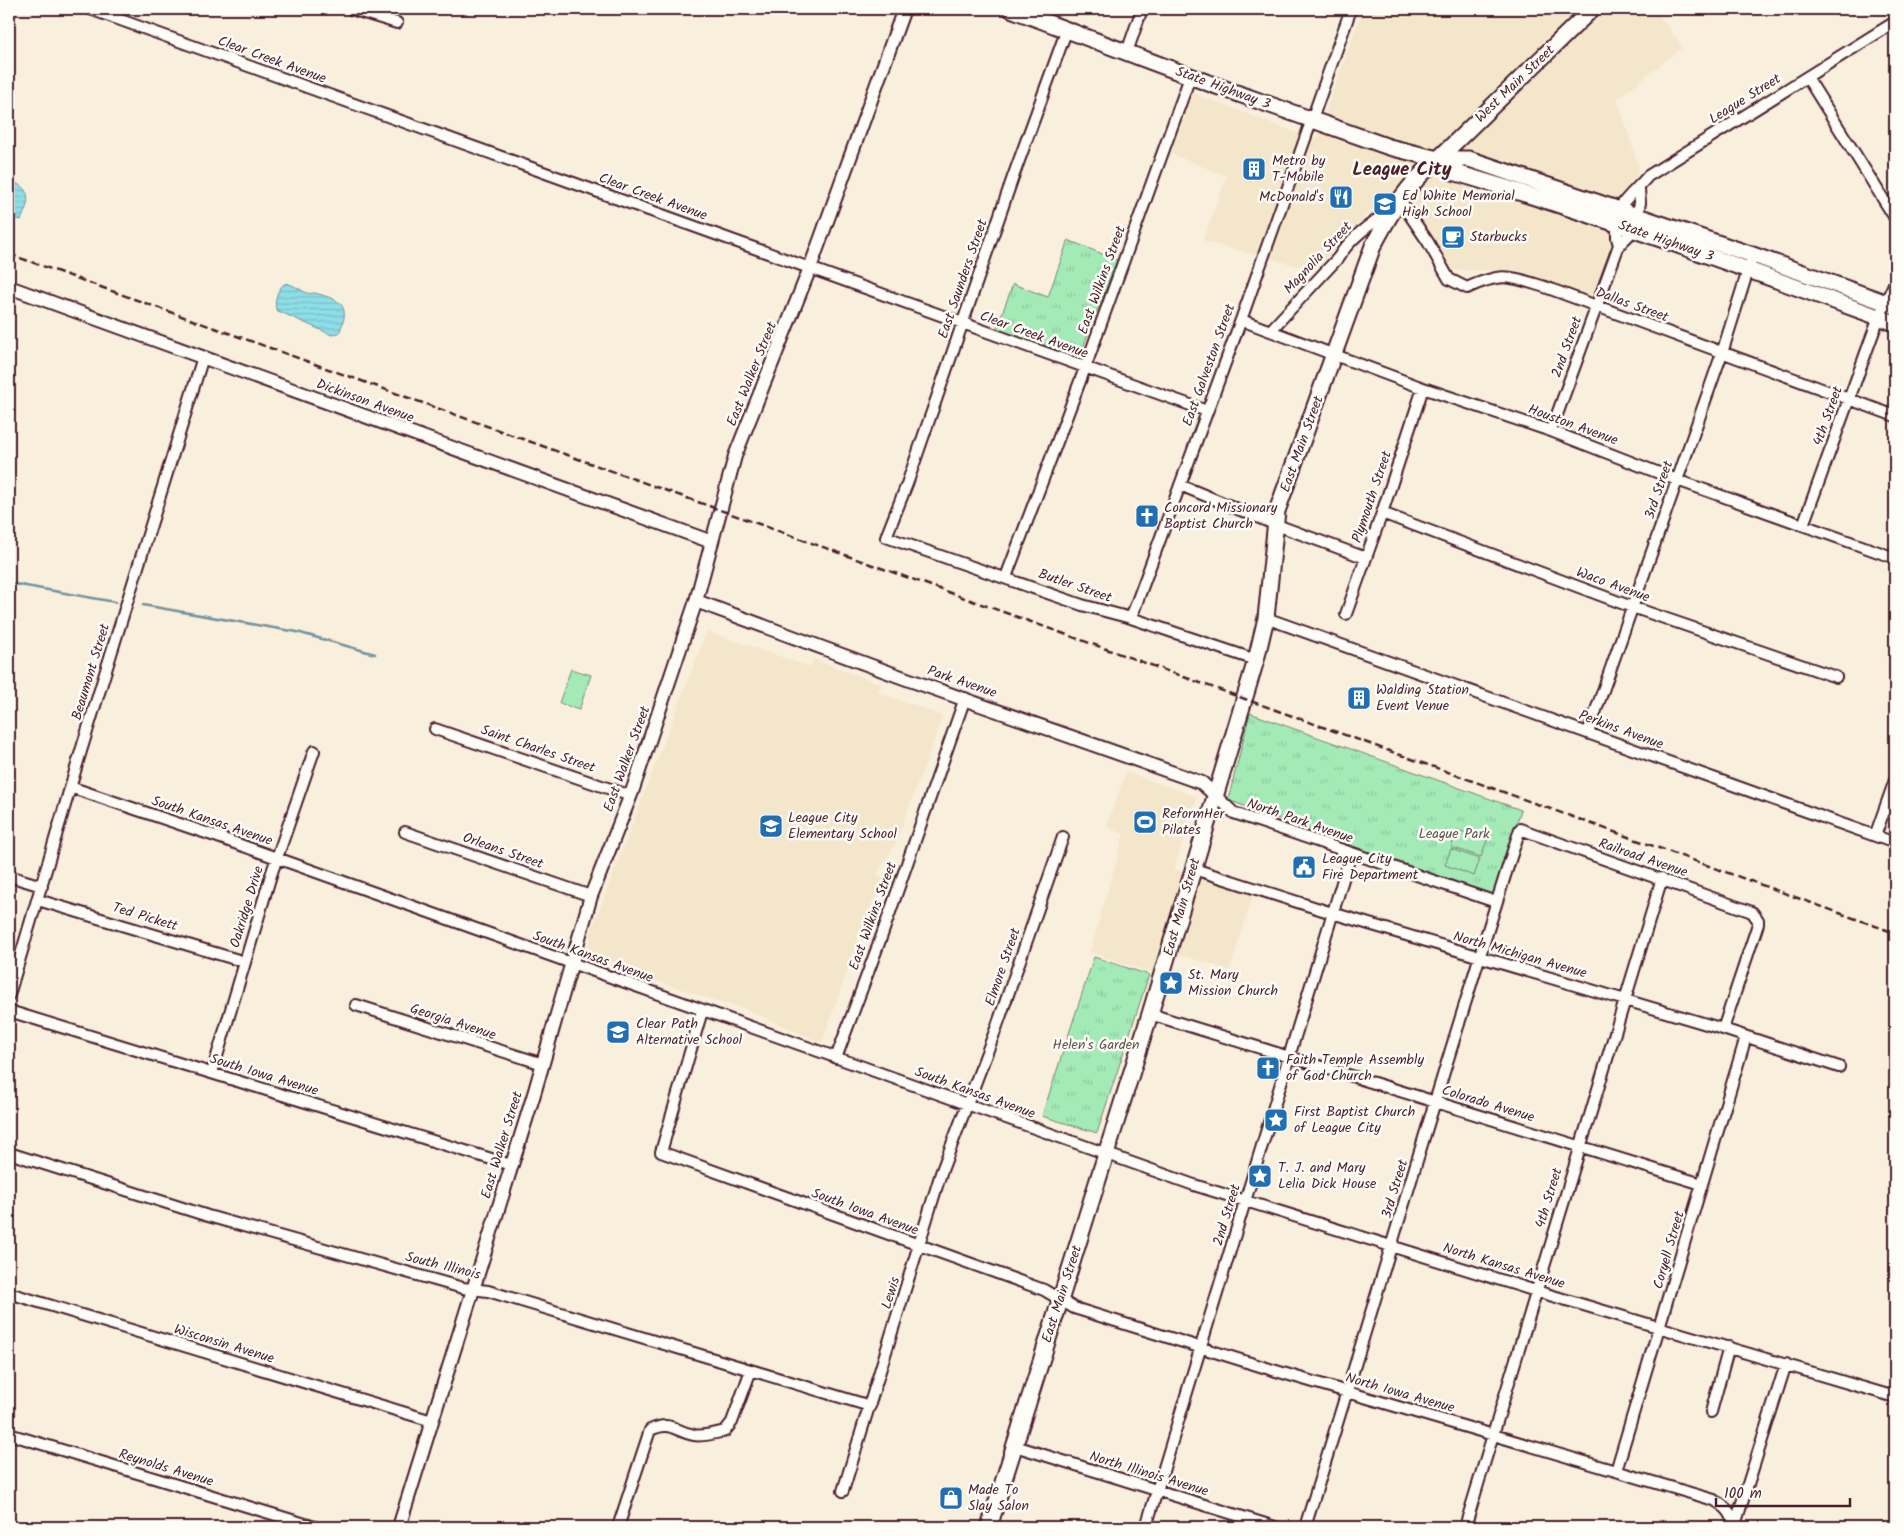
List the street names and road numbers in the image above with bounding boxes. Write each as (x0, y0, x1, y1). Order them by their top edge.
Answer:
street label: Clear Creek Avenue (215, 30, 330, 90)
street label: West Main Street (1470, 40, 1560, 128)
street label: State Highway 3 (1172, 61, 1274, 115)
street label: League Street (1705, 68, 1786, 130)
street label: Clear Creek Avenue (596, 167, 711, 227)
street label: State Highway 3 (1615, 214, 1717, 268)
street label: East Saunders Street (932, 216, 994, 342)
street label: Magnolia Street (1278, 216, 1358, 299)
street label: East Wilkins Street (1072, 222, 1132, 337)
street label: Dallas Street (1592, 282, 1672, 329)
street label: East Galveston Street (1177, 300, 1242, 429)
street label: Clear Creek Avenue (977, 305, 1092, 365)
street label: 2nd Street (1546, 313, 1588, 381)
street label: East Walker Street (721, 318, 783, 430)
street label: Dickinson Avenue (313, 373, 418, 429)
street label: 4th Street (1807, 383, 1849, 449)
street label: East Main Street (1274, 392, 1330, 495)
street label: Houston Avenue (1525, 399, 1622, 452)
street label: Plymouth Street (1346, 448, 1398, 546)
street label: 3rd Street (1639, 457, 1679, 522)
street label: Waco Avenue (1573, 562, 1654, 609)
street label: Butler Street (1035, 563, 1115, 609)
street label: Beaumont Street (66, 620, 116, 723)
street label: Park Avenue (924, 660, 1000, 704)
street label: East Walker Street (598, 702, 657, 815)
street label: Perkins Avenue (1576, 704, 1667, 756)
street label: Saint Charles Street (478, 719, 599, 779)
street label: South Kansas Avenue (149, 790, 276, 852)
street label: North Park Avenue (1244, 792, 1357, 850)
street label: Orleans Street (460, 827, 547, 875)
street label: Railroad Avenue (1596, 832, 1691, 884)
street label: East Main Street (1157, 855, 1207, 959)
street label: East Wilkins Street (843, 858, 903, 973)
street label: Oakridge Drive (224, 863, 270, 951)
street label: Ted Pickett (110, 897, 181, 938)
street label: South Kansas Avenue (530, 925, 657, 989)
street label: Elmore Street (979, 925, 1027, 1009)
street label: North Michigan Avenue (1451, 925, 1590, 985)
street label: Georgia Avenue (407, 998, 499, 1046)
street label: South Iowa Avenue (207, 1048, 322, 1102)
street label: South Kansas Avenue (912, 1061, 1039, 1125)
street label: Colorado Avenue (1439, 1079, 1538, 1129)
street label: East Walker Street (475, 1088, 529, 1201)
street label: 3rd Street (1376, 1156, 1415, 1221)
street label: 4th Street (1529, 1165, 1569, 1231)
street label: 2nd Street (1207, 1181, 1247, 1249)
street label: South Iowa Avenue (808, 1182, 922, 1242)
street label: Coryell Street (1647, 1208, 1691, 1292)
street label: North Kansas Avenue (1440, 1237, 1568, 1295)
street label: East Main Street (1036, 1242, 1088, 1346)
street label: South Illinois (403, 1246, 483, 1286)
street label: Lewis (876, 1274, 906, 1312)
street label: Wisconsin Avenue (171, 1318, 278, 1370)
street label: North Iowa Avenue (1343, 1367, 1458, 1419)
street label: Reynolds Avenue (116, 1443, 217, 1493)
street label: North Illinois Avenue (1087, 1445, 1212, 1503)

